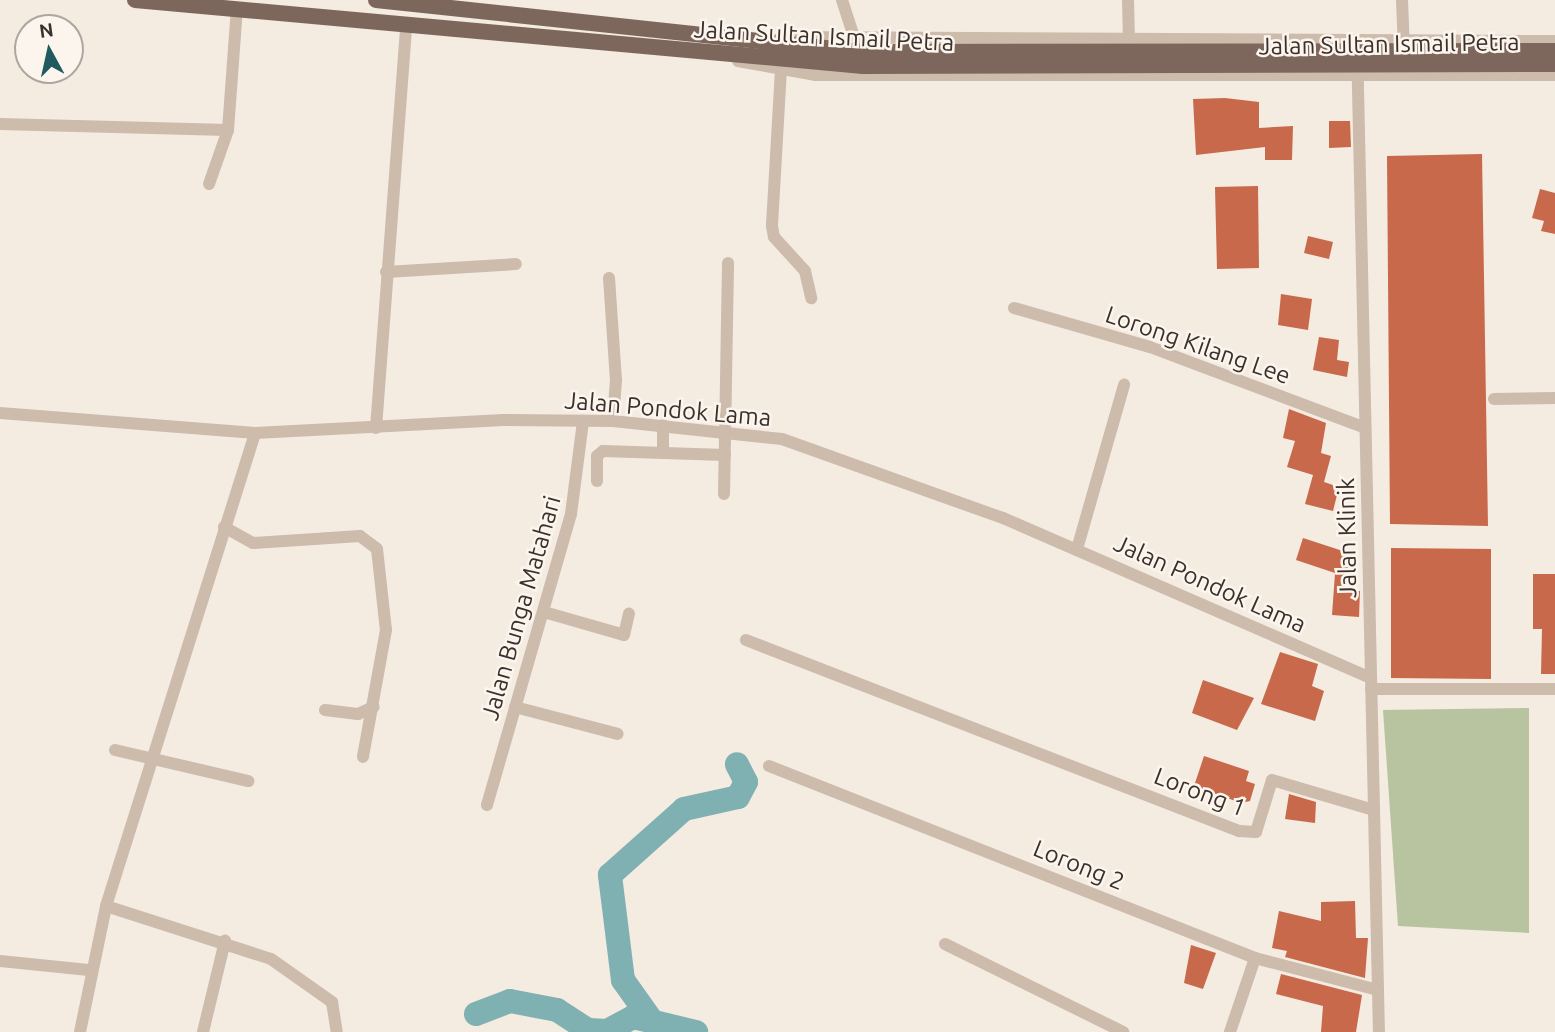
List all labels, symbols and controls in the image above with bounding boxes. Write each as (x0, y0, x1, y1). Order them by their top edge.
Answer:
north arrow (14, 14, 84, 84)
street label: Jalan Sultan Ismail Petra (693, 15, 955, 57)
text: N (38, 18, 55, 42)
street label: Jalan Sultan Ismail Petra (1258, 27, 1520, 61)
street label: Lorong Kilang Lee (1102, 300, 1294, 390)
street label: Jalan Pondok Lama (564, 386, 772, 432)
street label: Jalan Klinik (1332, 478, 1362, 598)
street label: Jalan Bunga Matahari (475, 492, 567, 724)
street label: Jalan Pondok Lama (1110, 529, 1310, 639)
street label: Lorong 1 (1150, 761, 1250, 823)
street label: Lorong 2 (1029, 834, 1129, 896)

